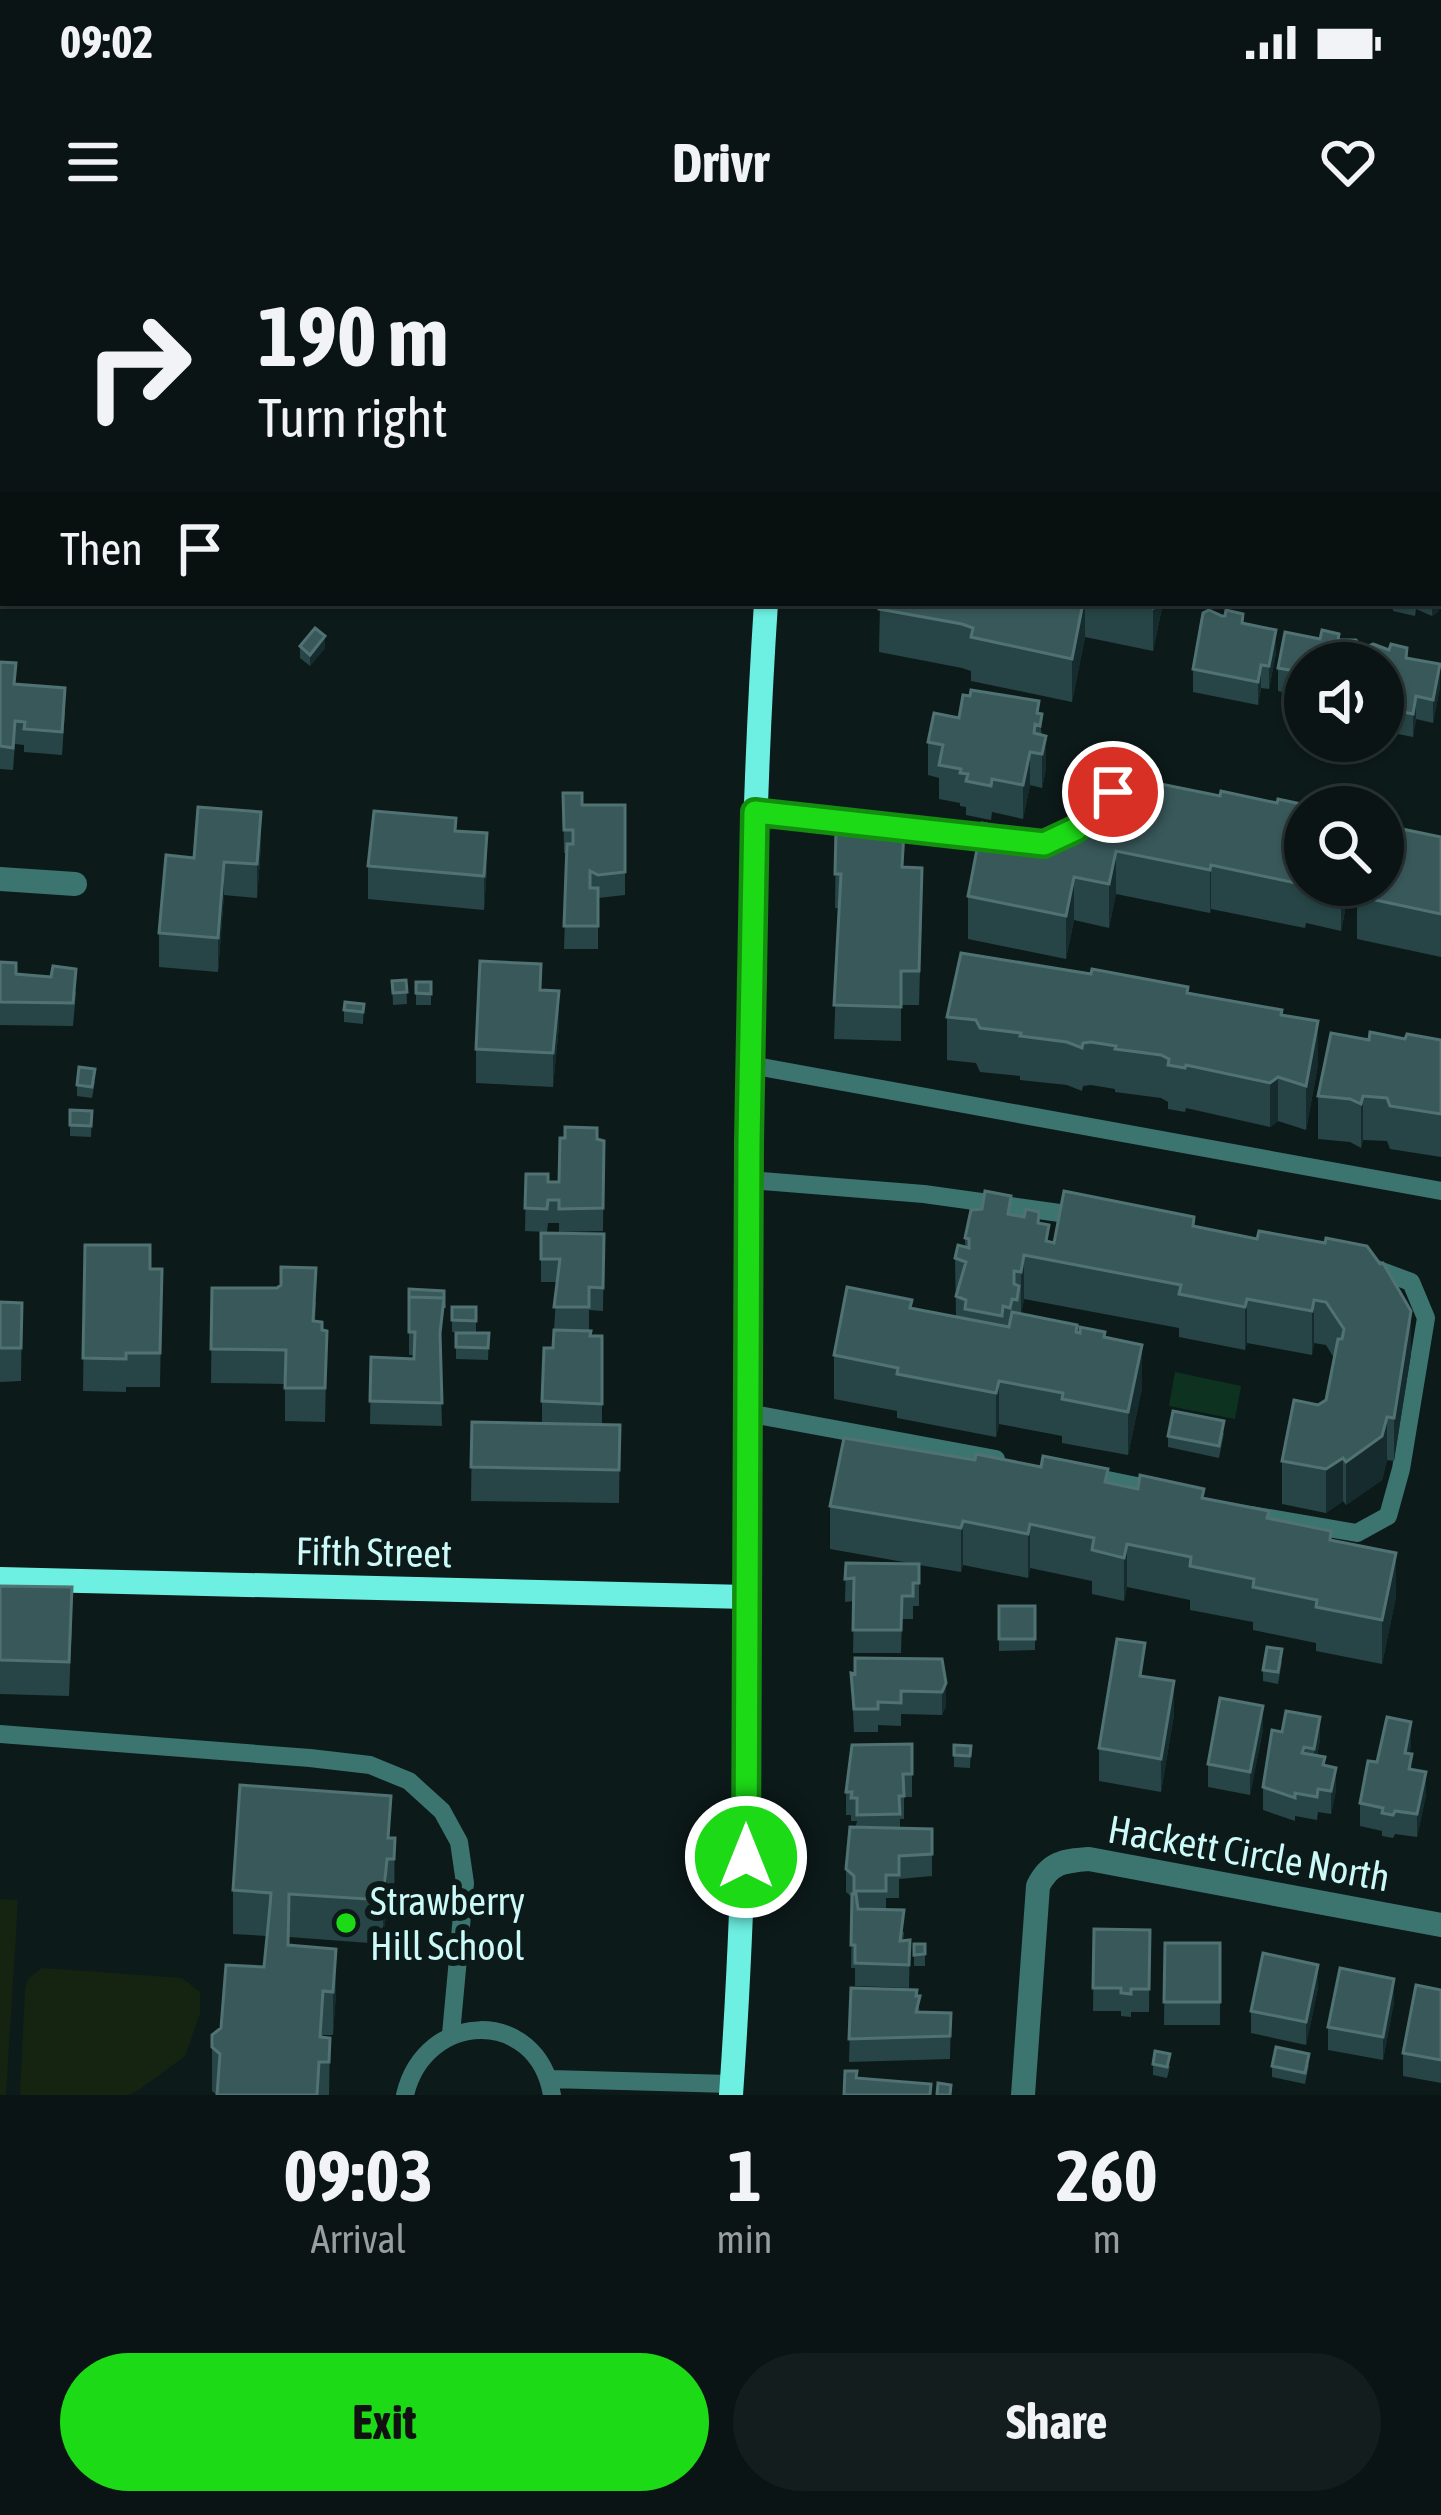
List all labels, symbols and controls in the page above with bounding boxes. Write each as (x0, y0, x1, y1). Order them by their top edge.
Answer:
text: 09:02 (60, 16, 154, 68)
icon: menu (60, 129, 126, 195)
icon: heart (1315, 129, 1381, 195)
text: Drivr (672, 132, 769, 193)
icon: right (60, 288, 216, 444)
text: 190 m (258, 288, 448, 384)
text: Turn right (258, 387, 448, 448)
icon: arrive (167, 516, 233, 582)
text: Then (60, 523, 143, 575)
map controls (1284, 642, 1404, 906)
button: sound (1284, 642, 1404, 762)
pin (1062, 741, 1164, 843)
icon: arrive (1080, 759, 1146, 825)
button: search (1284, 786, 1404, 906)
street label: Fifth Street (295, 1529, 453, 1575)
position arrow (683, 1794, 809, 1920)
street label: Hackett Circle North (1105, 1807, 1393, 1899)
place label: Strawberry Hill School (370, 1879, 525, 1968)
marker: Strawberry Hill School (333, 1910, 359, 1936)
text: 09:03 (283, 2134, 433, 2216)
text: 1 (728, 2134, 761, 2216)
text: 260 (1056, 2134, 1158, 2216)
text: Arrival (311, 2217, 406, 2261)
text: min (717, 2217, 773, 2261)
text: m (1093, 2217, 1121, 2261)
button: Exit (60, 2353, 709, 2491)
button: Share (733, 2353, 1381, 2491)

